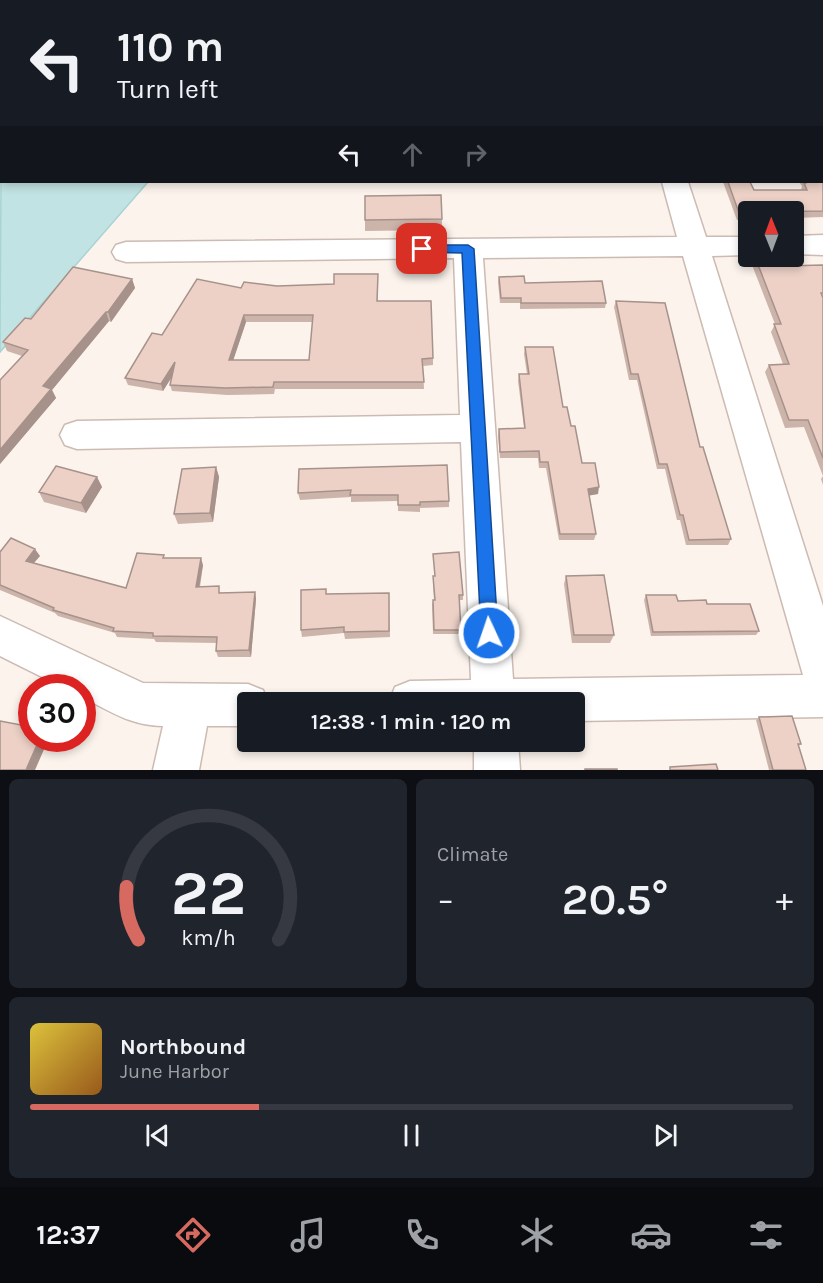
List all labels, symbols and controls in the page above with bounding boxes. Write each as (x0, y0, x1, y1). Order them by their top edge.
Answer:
text: 110 m (117, 22, 224, 72)
icon: left (18, 24, 96, 102)
text: Turn left (117, 73, 218, 105)
icon: left (333, 138, 366, 171)
icon: ahead (396, 138, 429, 171)
icon: right (459, 138, 492, 171)
north arrow (738, 201, 804, 267)
map controls (738, 201, 804, 267)
pin (396, 223, 447, 274)
icon: arrive (405, 232, 438, 265)
position arrow (457, 601, 521, 665)
speed limit sign: 30 (18, 674, 96, 752)
text: 12:38 · 1 min · 120 m (311, 709, 511, 735)
text: Climate (437, 843, 508, 866)
text: 22 (170, 857, 246, 930)
text: 20.5° (562, 873, 668, 925)
text: − (437, 880, 454, 918)
text: + (776, 880, 793, 918)
text: km/h (181, 926, 235, 951)
text: Northbound (120, 1034, 246, 1060)
text: June Harbor (120, 1060, 229, 1083)
icon: previous (141, 1119, 174, 1152)
icon: pause (395, 1119, 428, 1152)
icon: next (649, 1119, 682, 1152)
icon: directions (172, 1214, 214, 1256)
icon: music (287, 1214, 329, 1256)
icon: phone (401, 1214, 443, 1256)
icon: climate (516, 1214, 558, 1256)
icon: car (630, 1214, 672, 1256)
icon: filters (745, 1214, 787, 1256)
text: 12:37 (36, 1219, 100, 1251)

